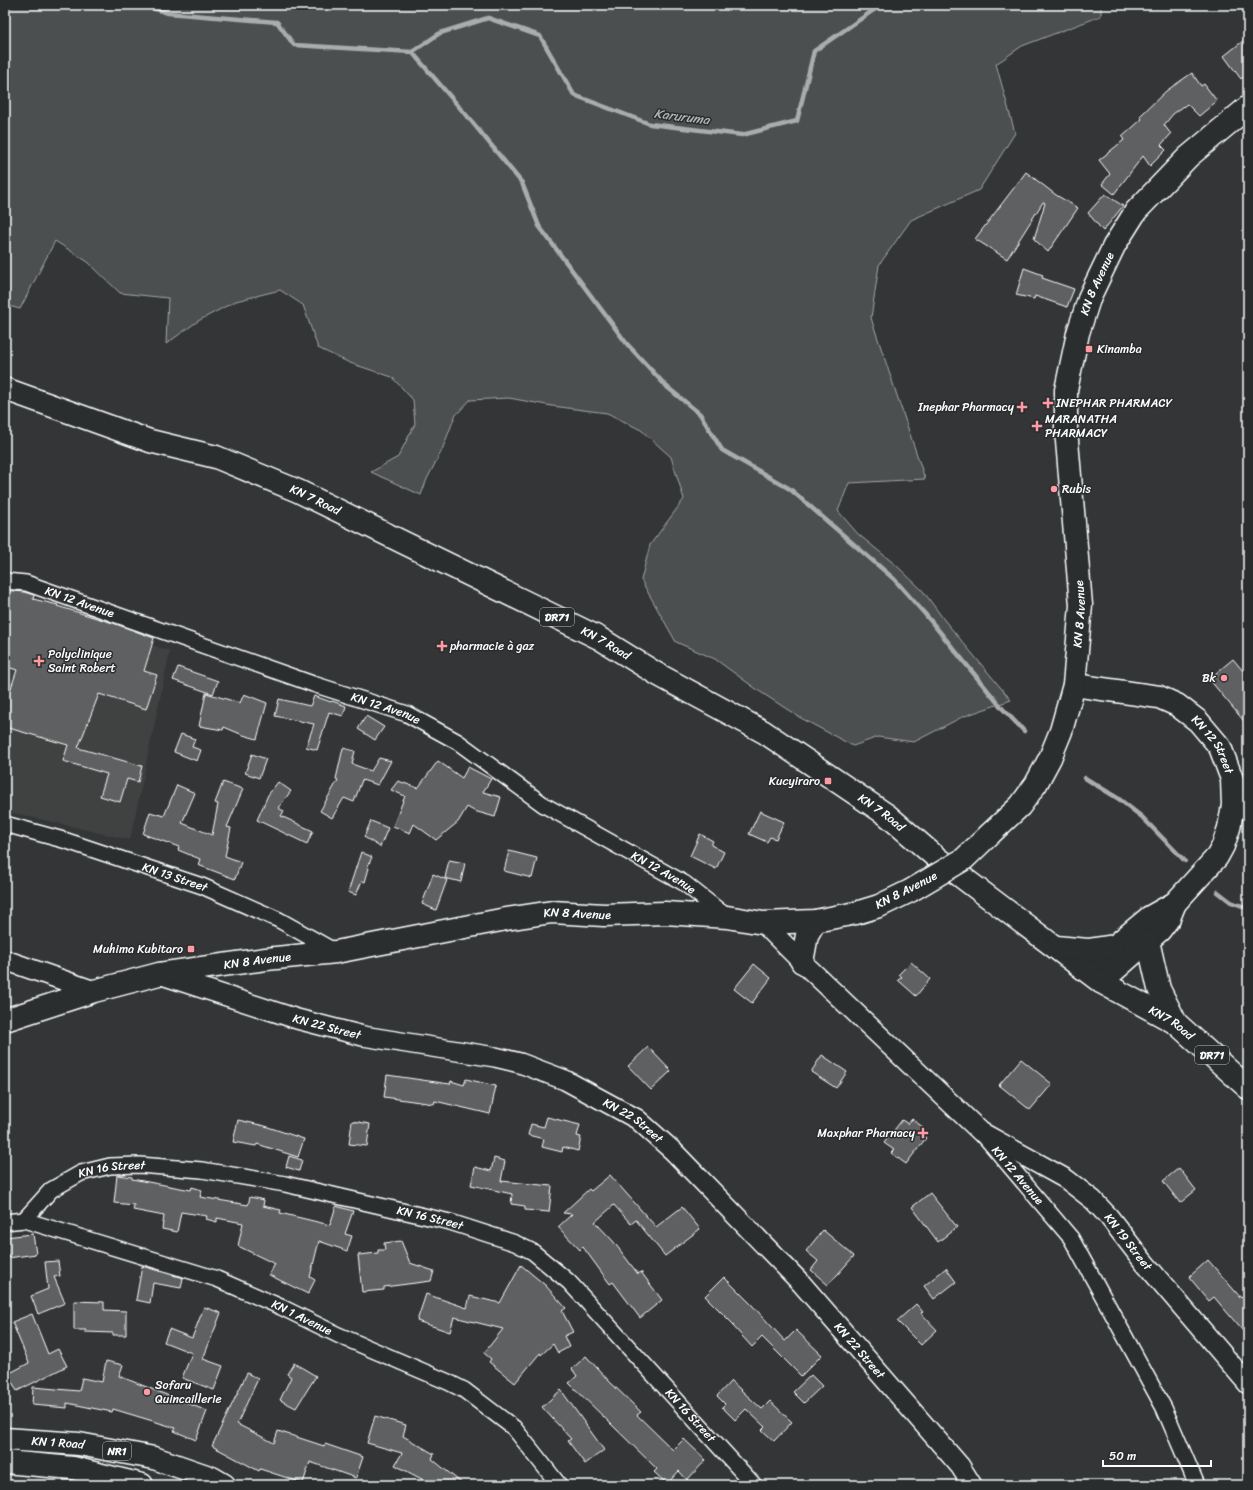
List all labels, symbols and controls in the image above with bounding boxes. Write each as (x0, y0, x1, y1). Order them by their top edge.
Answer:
water label: Karuruma (653, 102, 712, 131)
street label: KN 8 Avenue (1073, 248, 1121, 318)
place label: Kinamba (1097, 338, 1142, 360)
marker: Kinamba (1084, 344, 1094, 354)
place label: INEPHAR PHARMACY (1055, 392, 1173, 414)
place label: Inephar Pharmacy (917, 396, 1015, 418)
marker: INEPHAR PHARMACY (1043, 398, 1053, 408)
marker: Inephar Pharmacy (1017, 402, 1027, 412)
place label: MARANATHA PHARMACY (1045, 408, 1117, 444)
marker: MARANATHA PHARMACY (1032, 421, 1042, 431)
street label: KN 7 Road (286, 478, 346, 522)
place label: Rubis (1062, 478, 1092, 500)
marker: Rubis (1049, 484, 1059, 494)
street label: KN 12 Avenue (42, 579, 118, 624)
street label: KN 8 Avenue (1066, 579, 1092, 649)
road number: DR71 (540, 608, 574, 626)
street label: KN 7 Road (577, 620, 636, 667)
place label: pharmacie à gaz (449, 635, 535, 657)
marker: pharmacie à gaz (437, 641, 447, 651)
place label: Polyclinique Saint Robert (48, 643, 116, 679)
marker: Polyclinique Saint Robert (33, 655, 45, 667)
place label: Bk (1202, 667, 1217, 689)
marker: Bk (1219, 673, 1229, 683)
street label: KN 12 Avenue (348, 686, 425, 731)
street label: KN 12 Street (1187, 709, 1241, 778)
place label: Kucyiraro (769, 770, 820, 792)
marker: Kucyiraro (823, 776, 833, 786)
street label: KN 7 Road (853, 787, 911, 838)
street label: KN 12 Avenue (627, 845, 701, 900)
street label: KN 13 Street (139, 856, 212, 899)
street label: KN 8 Avenue (871, 865, 941, 915)
street label: KN 8 Avenue (542, 901, 611, 926)
place label: Muhima Kubitaro (93, 938, 183, 960)
marker: Muhima Kubitaro (186, 944, 196, 954)
street label: KN 8 Avenue (222, 946, 292, 976)
street label: KN7 Road (1145, 999, 1201, 1047)
street label: KN 22 Street (290, 1007, 364, 1046)
road number: DR71 (1195, 1046, 1229, 1064)
street label: KN 22 Street (599, 1091, 669, 1149)
place label: Maxphar Pharnacy (817, 1122, 916, 1144)
marker: Maxphar Pharnacy (918, 1128, 928, 1138)
street label: KN 12 Avenue (986, 1141, 1050, 1210)
street label: KN 16 Street (76, 1154, 147, 1184)
street label: KN 16 Street (395, 1199, 467, 1237)
street label: KN 19 Street (1099, 1208, 1159, 1277)
street label: KN 1 Avenue (268, 1293, 336, 1342)
street label: KN 22 Street (828, 1317, 891, 1385)
place label: Sofaru Quincaillerie (155, 1374, 222, 1410)
street label: KN 16 Street (660, 1383, 722, 1449)
marker: Sofaru Quincaillerie (142, 1387, 152, 1397)
street label: KN 1 Road (31, 1430, 88, 1456)
road number: NR1 (103, 1442, 131, 1460)
scale bar (1103, 1442, 1211, 1468)
text: 50 m (1109, 1445, 1136, 1467)

